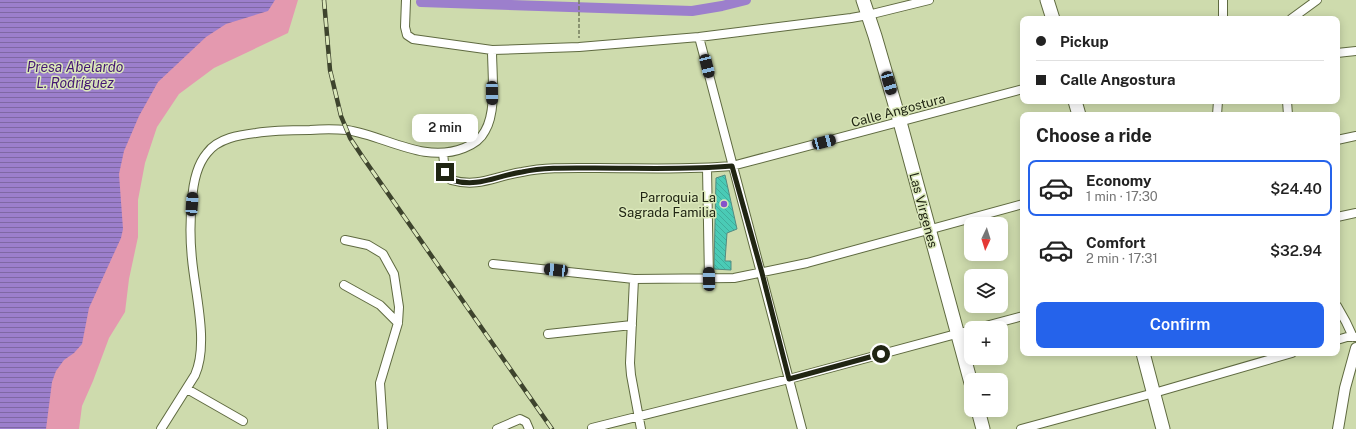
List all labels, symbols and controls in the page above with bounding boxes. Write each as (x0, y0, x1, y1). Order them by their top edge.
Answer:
text: Pickup (1060, 33, 1109, 50)
car (698, 53, 716, 79)
water label: Presa Abelardo L. Rodríguez (27, 59, 124, 91)
car (880, 70, 898, 96)
text: Calle Angostura (1060, 71, 1175, 88)
car (486, 81, 498, 105)
street label: Calle Angostura (849, 91, 947, 130)
callout: 2 min (412, 114, 478, 142)
text: 2 min (428, 120, 462, 135)
text: Choose a ride (1036, 125, 1152, 146)
car (811, 133, 837, 151)
route end (436, 163, 454, 181)
icon: car (1038, 170, 1074, 206)
street label: Las Virgenes (906, 171, 941, 249)
text: Economy (1086, 172, 1151, 189)
text: $24.40 (1270, 180, 1322, 197)
text: 1 min · 17:30 (1086, 189, 1158, 204)
place label: Parroquia La Sagrada Familia (618, 190, 716, 220)
car (185, 192, 199, 216)
marker: Parroquia La Sagrada Familia (719, 199, 729, 209)
north arrow (964, 217, 1008, 261)
map controls (964, 217, 1008, 417)
icon: car (1038, 232, 1074, 268)
text: Comfort (1086, 234, 1146, 251)
text: $32.94 (1270, 242, 1322, 259)
text: 2 min · 17:31 (1086, 251, 1158, 266)
car (543, 263, 569, 277)
car (703, 267, 715, 291)
button: layers (964, 269, 1008, 313)
button: Confirm (1036, 302, 1324, 348)
button: + (964, 321, 1008, 365)
route start (872, 345, 890, 363)
button: − (964, 373, 1008, 417)

